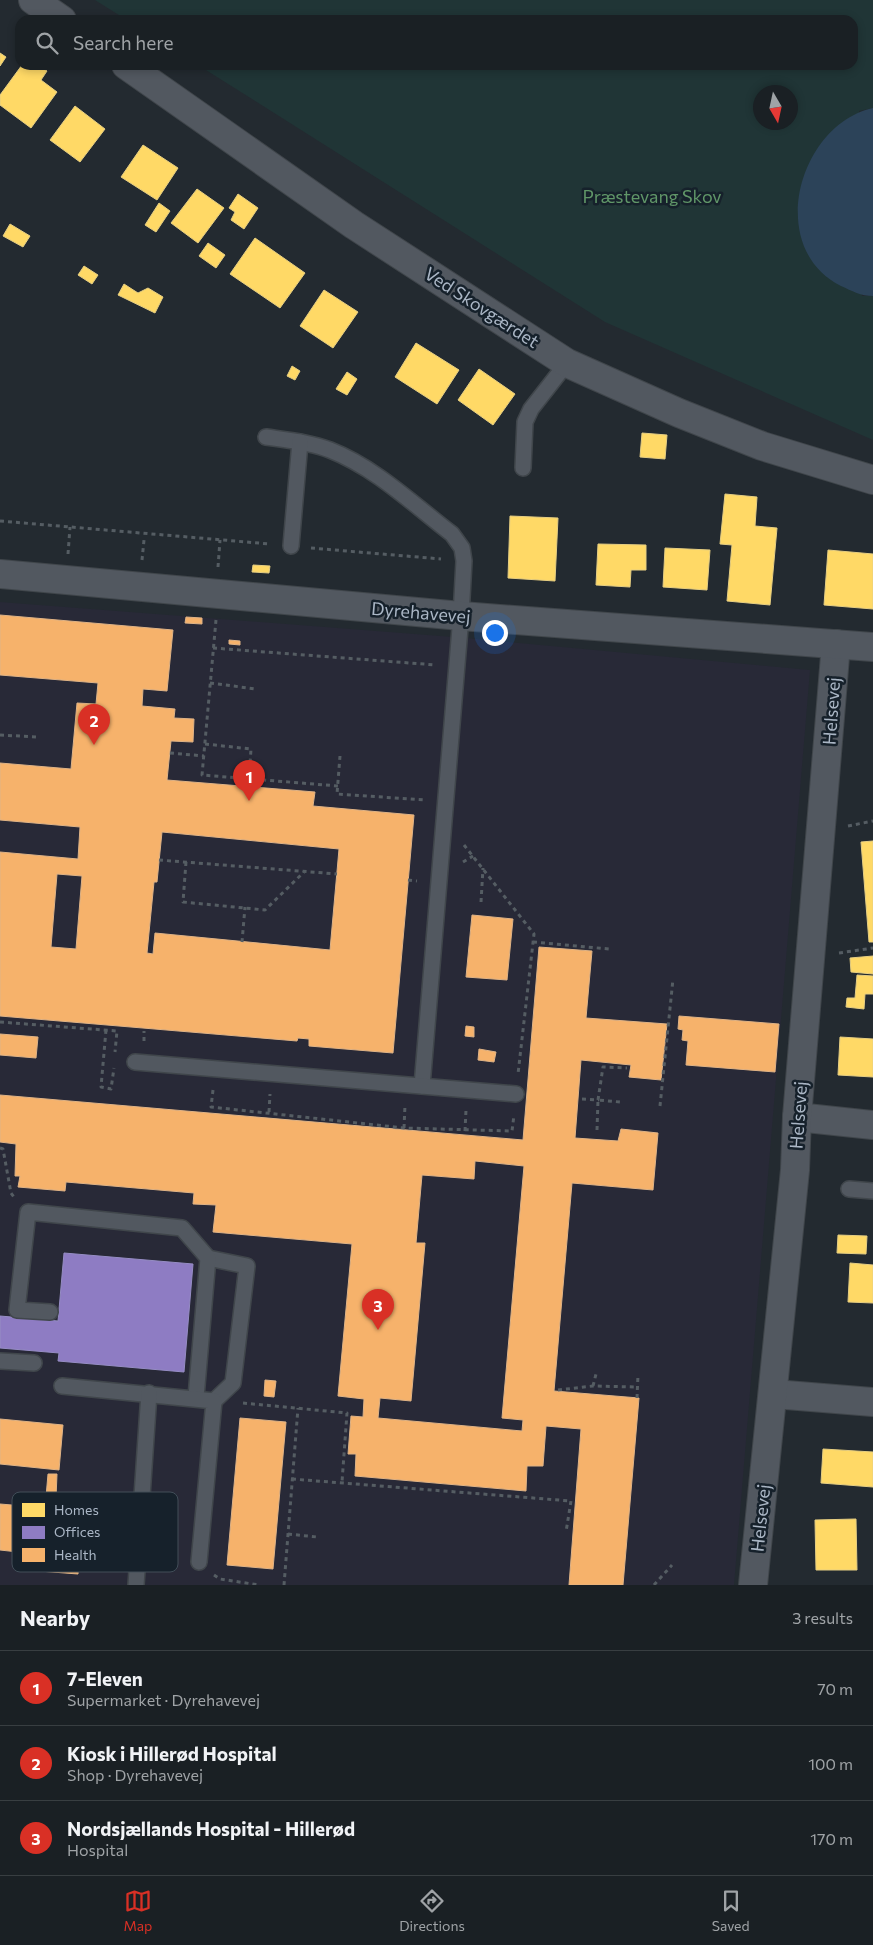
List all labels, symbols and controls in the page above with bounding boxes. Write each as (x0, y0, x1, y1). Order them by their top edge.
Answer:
search box (15, 15, 858, 70)
icon: search (33, 29, 61, 57)
text: Search here (73, 31, 173, 54)
north arrow (753, 85, 798, 130)
park label: Præstevang Skov (582, 185, 722, 207)
street label: Ved Skovgærdet (421, 262, 543, 352)
street label: Dyrehavevej (370, 597, 472, 627)
your location (482, 620, 508, 646)
street label: Helsevej (818, 676, 844, 746)
pin: 2 (78, 704, 110, 745)
pin: 1 (233, 760, 265, 801)
street label: Helsevej (785, 1080, 811, 1150)
pin: 3 (362, 1289, 394, 1330)
street label: Helsevej (746, 1483, 774, 1553)
legend (12, 1492, 178, 1572)
text: Homes (54, 1501, 99, 1518)
text: Offices (54, 1523, 100, 1540)
text: Health (54, 1546, 97, 1563)
text: Nearby (20, 1605, 90, 1630)
text: 3 results (792, 1608, 853, 1627)
text: 7-Eleven (67, 1667, 143, 1690)
text: 1 (32, 1679, 40, 1698)
text: 70 m (817, 1679, 853, 1698)
text: Supermarket · Dyrehavevej (67, 1690, 260, 1709)
text: Kiosk i Hillerød Hospital (67, 1742, 277, 1765)
text: 2 (31, 1754, 41, 1773)
text: 100 m (808, 1754, 853, 1773)
text: Shop · Dyrehavevej (67, 1765, 203, 1784)
text: Nordsjællands Hospital - Hillerød (67, 1817, 355, 1840)
text: 3 (31, 1829, 41, 1848)
text: 170 m (810, 1829, 853, 1848)
text: Hospital (67, 1840, 128, 1859)
tab: Map (123, 1887, 152, 1934)
tab: Directions (399, 1887, 465, 1934)
tab: Saved (712, 1887, 750, 1934)

